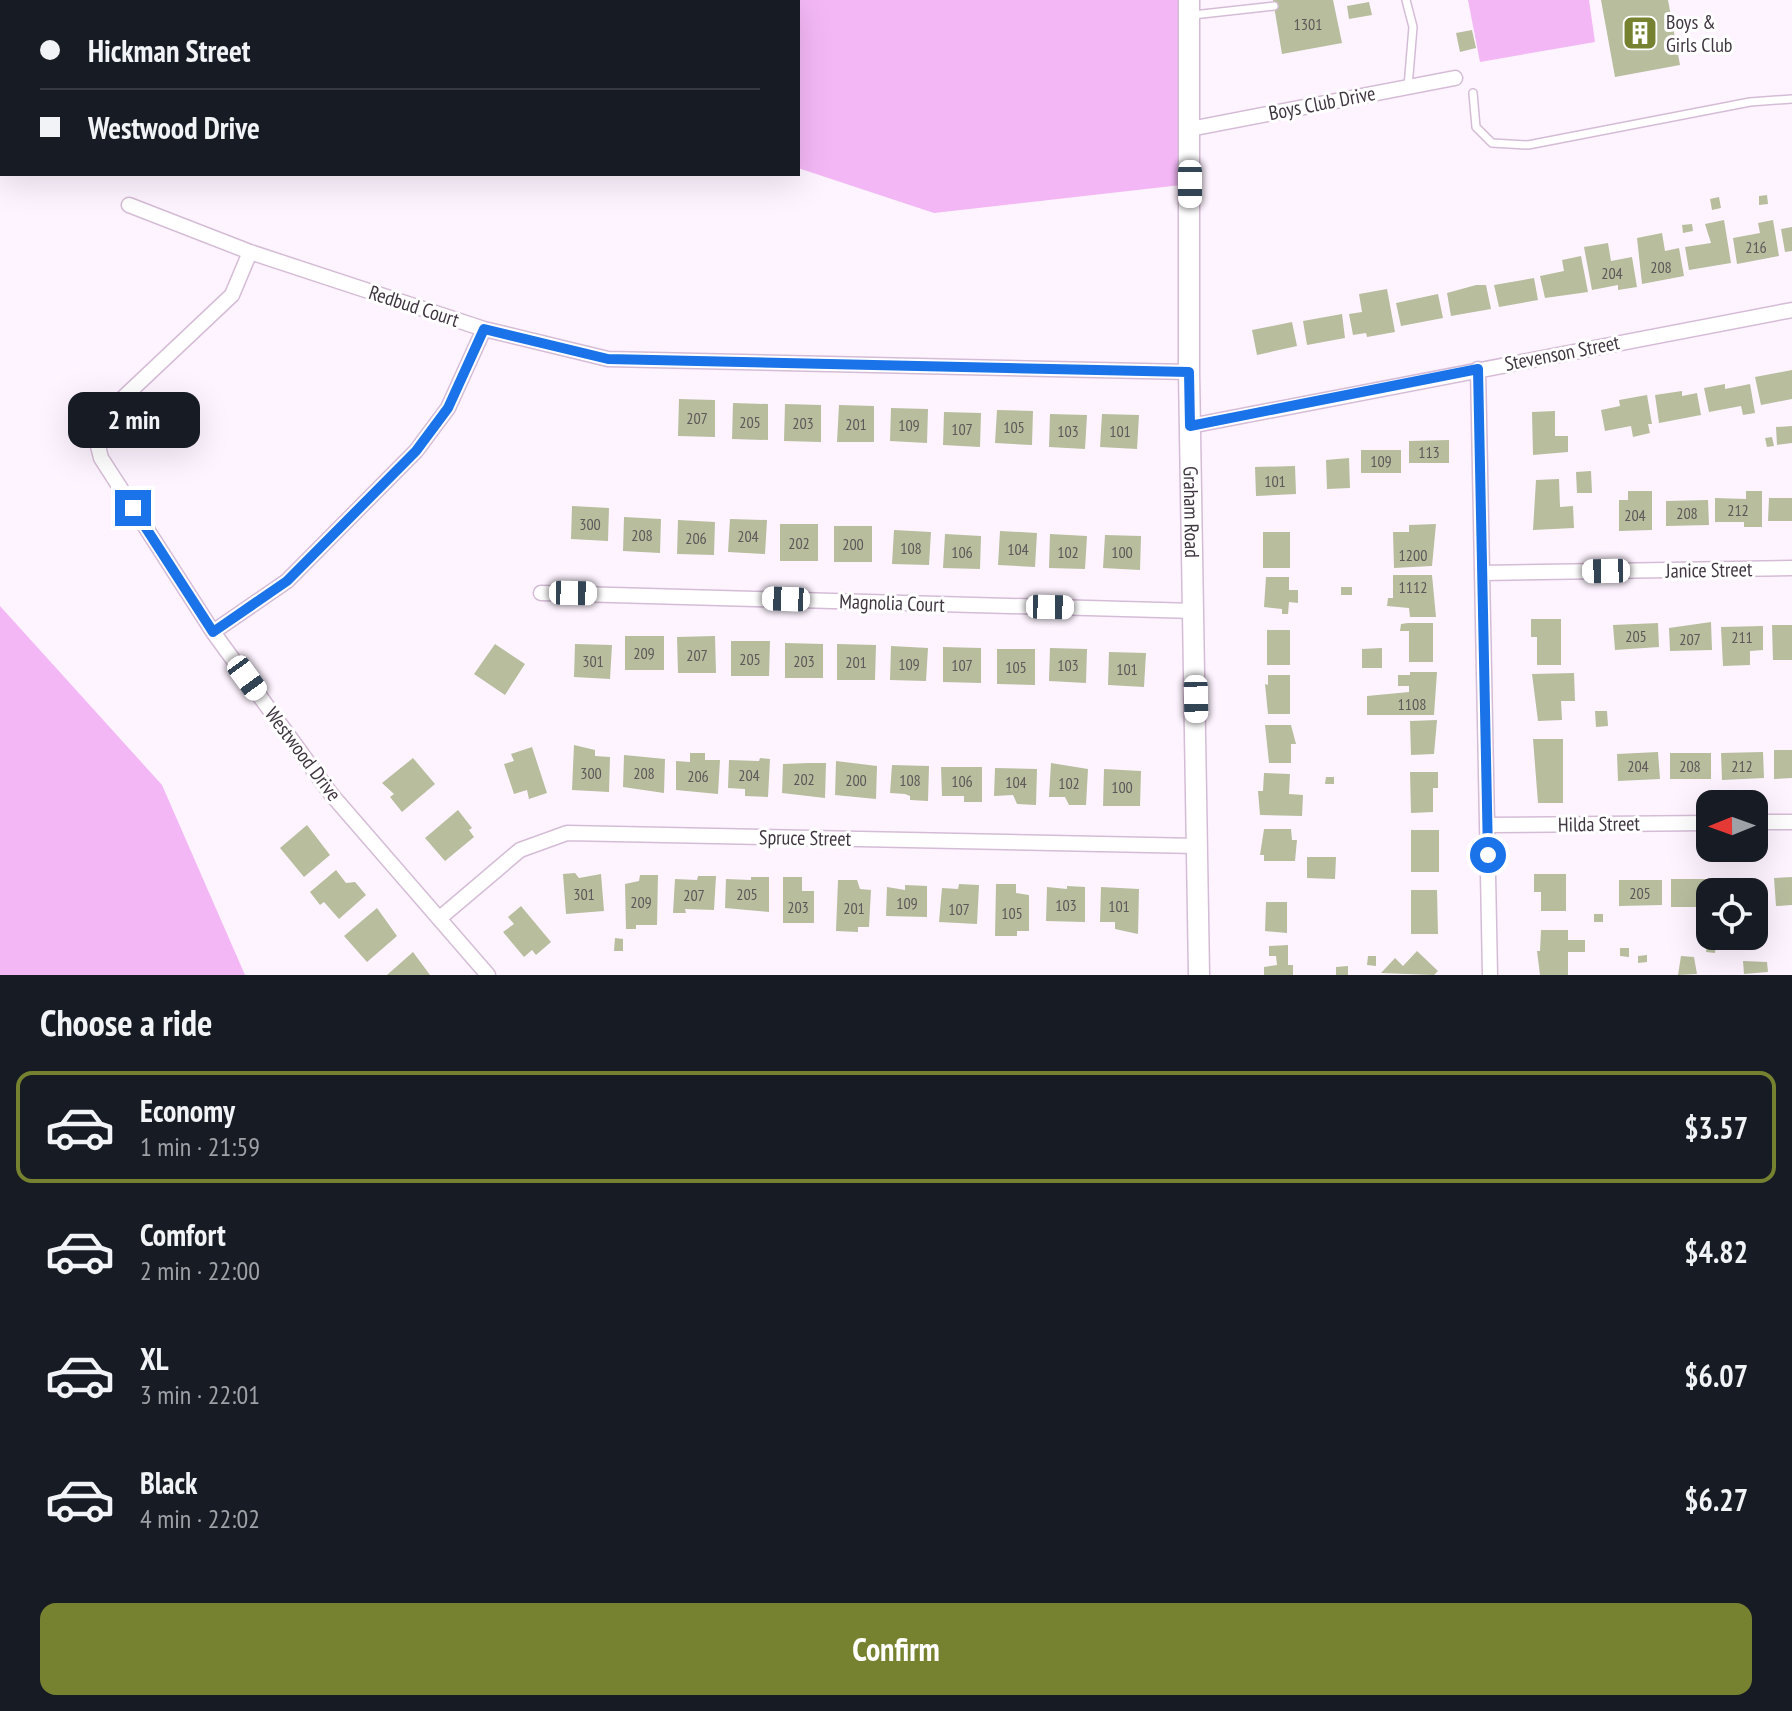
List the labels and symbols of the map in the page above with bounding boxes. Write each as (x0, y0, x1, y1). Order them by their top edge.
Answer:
place label: Boys & Girls Club (1666, 9, 1733, 58)
house number: 1301 (1294, 14, 1322, 34)
building icon: Boys & Girls Club (1621, 14, 1659, 52)
street label: Boys Club Drive (1266, 80, 1378, 126)
car (1178, 160, 1202, 208)
house number: 216 (1745, 237, 1767, 257)
house number: 208 (1650, 257, 1672, 277)
house number: 204 (1601, 263, 1623, 283)
street label: Redbud Court (366, 279, 463, 333)
street label: Stevenson Street (1502, 329, 1622, 377)
callout: 2 min (67, 392, 199, 448)
house number: 207 (686, 408, 708, 428)
house number: 205 (739, 412, 761, 432)
house number: 203 (792, 413, 814, 433)
house number: 201 (845, 414, 867, 434)
house number: 109 (898, 415, 920, 435)
house number: 105 (1003, 417, 1025, 437)
house number: 107 (951, 419, 973, 439)
house number: 103 (1057, 421, 1079, 441)
house number: 101 (1109, 421, 1131, 441)
house number: 113 (1418, 442, 1440, 462)
house number: 109 (1370, 451, 1392, 471)
street label: Graham Road (1178, 466, 1205, 558)
house number: 101 (1264, 471, 1286, 491)
route end (115, 490, 151, 526)
house number: 212 (1727, 500, 1749, 520)
house number: 208 (1676, 503, 1698, 523)
house number: 204 (1624, 505, 1646, 525)
house number: 300 (579, 514, 601, 534)
house number: 208 (631, 525, 653, 545)
house number: 204 (737, 526, 759, 546)
house number: 206 (685, 528, 707, 548)
house number: 202 (788, 533, 810, 553)
house number: 200 (842, 534, 864, 554)
house number: 108 (900, 538, 922, 558)
house number: 104 (1007, 539, 1029, 559)
house number: 106 (951, 542, 973, 562)
house number: 102 (1057, 542, 1079, 562)
house number: 100 (1111, 542, 1133, 562)
house number: 1200 (1399, 545, 1427, 565)
street label: Janice Street (1664, 556, 1753, 584)
car (1582, 559, 1630, 583)
house number: 1112 (1399, 577, 1427, 597)
car (549, 581, 597, 605)
car (762, 586, 810, 612)
street label: Magnolia Court (839, 588, 946, 618)
car (1026, 595, 1074, 619)
house number: 205 (1625, 626, 1647, 646)
house number: 211 (1731, 627, 1753, 647)
house number: 207 (1679, 629, 1701, 649)
house number: 209 (633, 643, 655, 663)
house number: 207 (686, 645, 708, 665)
house number: 205 (739, 649, 761, 669)
house number: 301 (582, 651, 604, 671)
house number: 203 (793, 651, 815, 671)
car (223, 652, 271, 704)
house number: 201 (845, 652, 867, 672)
house number: 109 (898, 654, 920, 674)
house number: 107 (951, 655, 973, 675)
house number: 103 (1057, 655, 1079, 675)
house number: 105 (1005, 657, 1027, 677)
house number: 101 (1116, 659, 1138, 679)
car (1184, 675, 1208, 723)
house number: 1108 (1398, 694, 1426, 714)
street label: Westwood Drive (259, 702, 347, 806)
house number: 204 (1627, 756, 1649, 776)
house number: 208 (1679, 756, 1701, 776)
house number: 212 (1731, 756, 1753, 776)
house number: 300 (580, 763, 602, 783)
house number: 208 (633, 763, 655, 783)
house number: 204 (738, 765, 760, 785)
house number: 206 (687, 766, 709, 786)
house number: 202 (793, 769, 815, 789)
house number: 200 (845, 770, 867, 790)
house number: 108 (899, 770, 921, 790)
house number: 106 (951, 771, 973, 791)
house number: 104 (1005, 772, 1027, 792)
house number: 102 (1058, 773, 1080, 793)
house number: 100 (1111, 777, 1133, 797)
north arrow (1696, 790, 1768, 862)
street label: Hilda Street (1558, 810, 1641, 838)
street label: Spruce Street (759, 824, 852, 852)
route start (1470, 837, 1506, 873)
house number: 205 (1629, 883, 1651, 903)
house number: 301 (573, 884, 595, 904)
house number: 205 (736, 884, 758, 904)
house number: 207 (683, 885, 705, 905)
house number: 209 (630, 892, 652, 912)
house number: 109 (896, 893, 918, 913)
house number: 103 (1055, 895, 1077, 915)
house number: 101 (1108, 896, 1130, 916)
house number: 203 (787, 897, 809, 917)
house number: 201 (843, 898, 865, 918)
house number: 107 (948, 899, 970, 919)
house number: 105 (1001, 903, 1023, 923)

